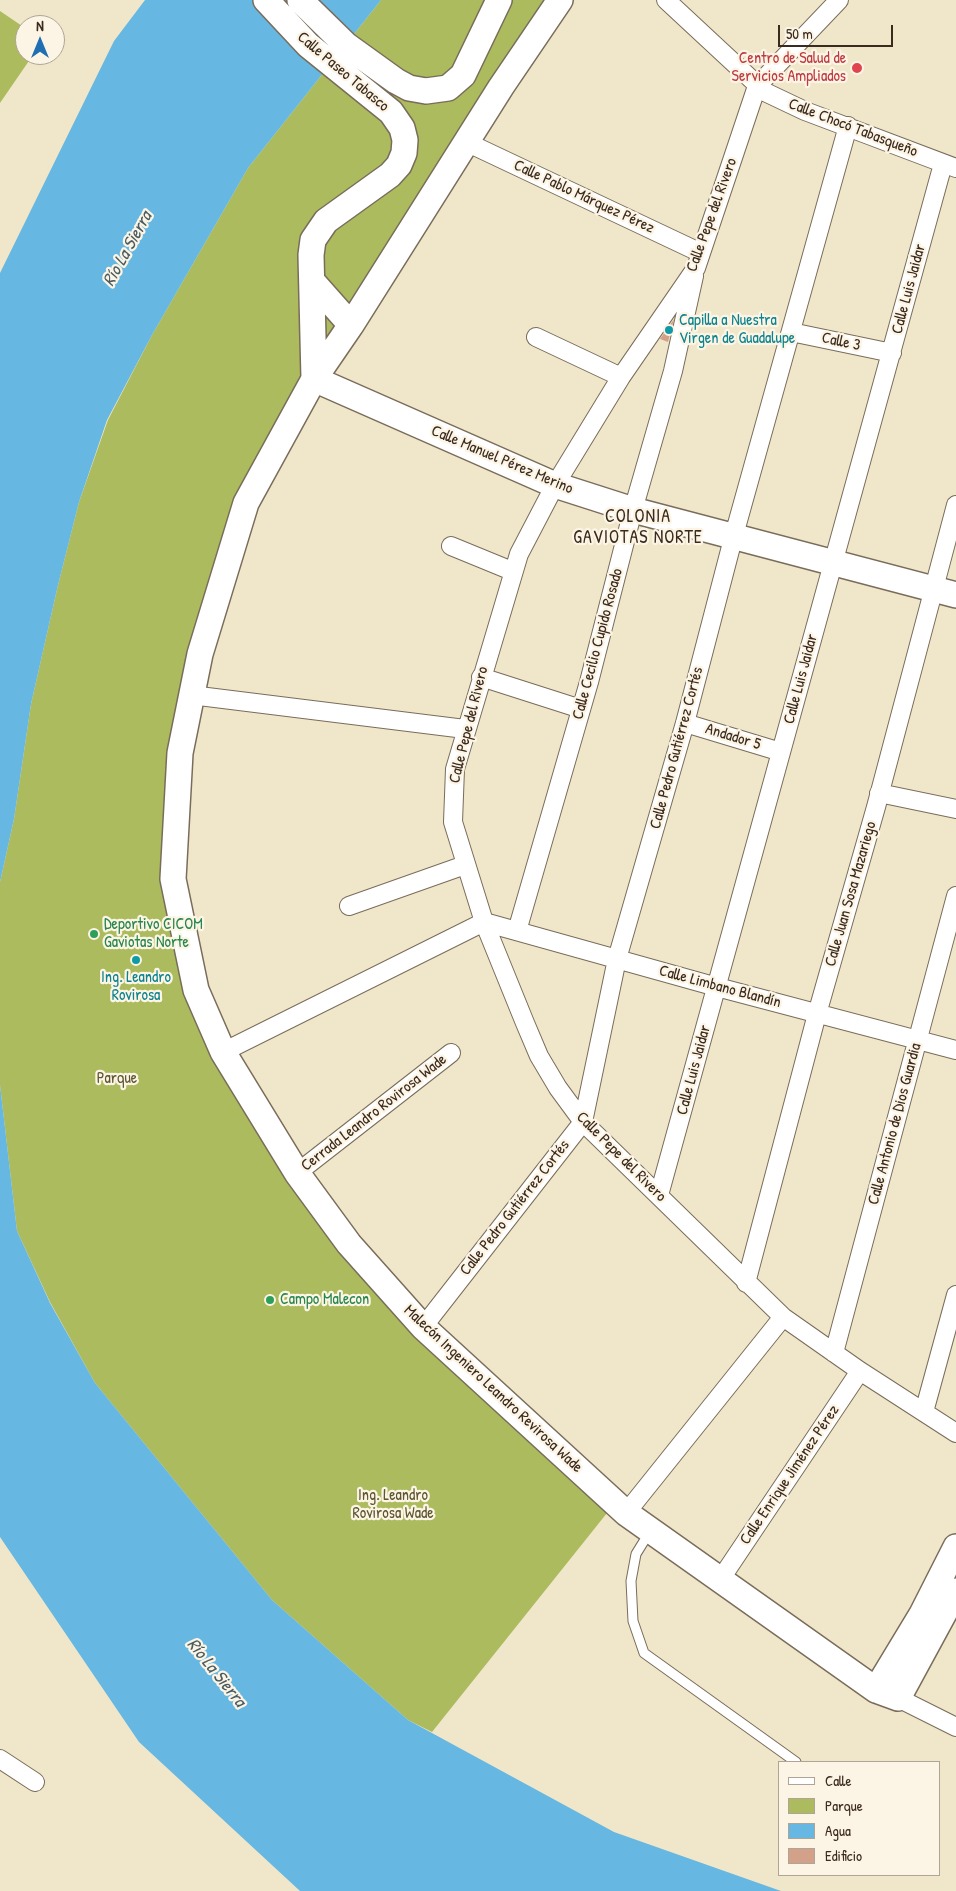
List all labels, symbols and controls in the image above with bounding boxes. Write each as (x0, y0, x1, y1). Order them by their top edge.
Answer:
north arrow (15, 15, 65, 65)
scale bar (781, 15, 896, 47)
text: N (36, 16, 44, 35)
text: 50 m (786, 23, 813, 44)
street label: Calle Paseo Tabasco (293, 28, 393, 116)
place label: Centro de Salud de Servicios Ampliados (732, 49, 846, 87)
marker: Centro de Salud de Servicios Ampliados (850, 61, 864, 75)
street label: Calle Chocó Tabasqueño (786, 95, 920, 161)
street label: Calle Pepe del Rivero (683, 155, 741, 275)
street label: Calle Pablo Márquez Pérez (511, 156, 657, 238)
water label: Río La Sierra (99, 208, 157, 290)
street label: Calle Luis Jaidar (888, 242, 930, 336)
place label: Capilla a Nuestra Virgen de Guadalupe (679, 311, 795, 349)
marker: Capilla a Nuestra Virgen de Guadalupe (663, 324, 675, 336)
street label: Calle 3 (820, 329, 862, 355)
street label: Calle Manuel Pérez Merino (428, 421, 576, 499)
district label: COLONIA GAVIOTAS NORTE (571, 506, 705, 548)
street label: Calle Cecilio Cupido Rosado (569, 566, 627, 722)
street label: Calle Luis Jaidar (780, 632, 822, 726)
street label: Calle Pepe del Rivero (445, 665, 493, 785)
street label: Calle Pedro Gutiérrez Cortés (646, 665, 708, 831)
street label: Andador 5 (703, 720, 763, 754)
street label: Calle Juan Sosa Mazariego (821, 819, 881, 969)
place label: Deportivo CICOM Gaviotas Norte (104, 915, 203, 953)
marker: Deportivo CICOM Gaviotas Norte (88, 928, 100, 940)
marker: Ing. Leandro Rovirosa (130, 954, 142, 966)
street label: Calle Limbano Blandín (657, 961, 783, 1013)
place label: Ing. Leandro Rovirosa (101, 968, 171, 1006)
street label: Calle Luis Jaidar (673, 1023, 715, 1117)
street label: Calle Antonio de Dios Guardia (864, 1041, 926, 1207)
street label: Cerrada Leandro Rovirosa Wade (297, 1050, 451, 1176)
park label: Parque (97, 1069, 137, 1089)
street label: Calle Pepe del Rivero (572, 1108, 670, 1206)
street label: Calle Pedro Gutiérrez Cortés (456, 1136, 574, 1280)
place label: Campo Malecon (280, 1290, 369, 1310)
marker: Campo Malecon (264, 1294, 276, 1306)
street label: Malecón Ingeniero Leandro Revirosa Wade (400, 1301, 586, 1477)
street label: Calle Enrique Jiménez Pérez (736, 1402, 844, 1548)
park label: Ing. Leandro Rovirosa Wade (352, 1486, 434, 1524)
water label: Río La Sierra (182, 1634, 250, 1712)
legend (778, 1761, 941, 1876)
text: Calle (825, 1770, 852, 1791)
text: Parque (825, 1795, 863, 1816)
text: Agua (825, 1820, 851, 1841)
text: Edificio (825, 1845, 862, 1866)

